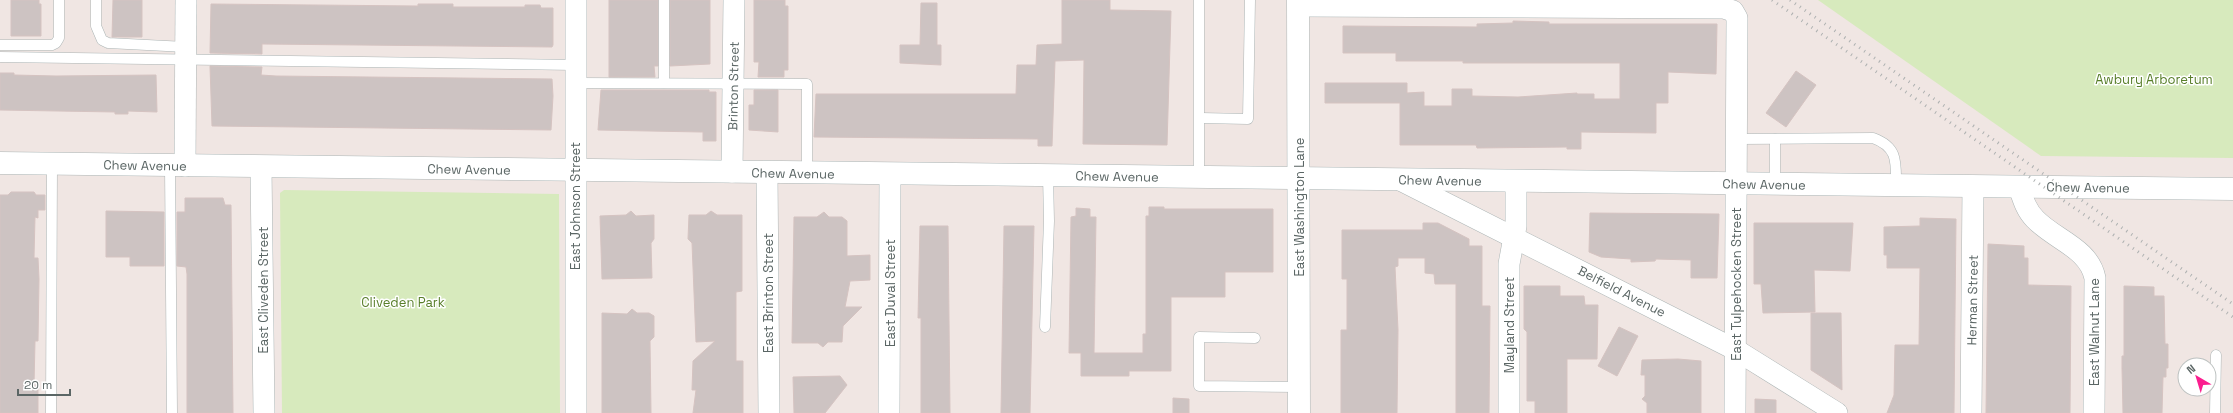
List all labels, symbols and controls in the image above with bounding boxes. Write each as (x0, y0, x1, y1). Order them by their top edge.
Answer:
street label: Brinton Street (724, 41, 743, 131)
park label: Awbury Arboretum (2095, 71, 2213, 88)
street label: East Washington Lane (1291, 138, 1308, 276)
street label: East Johnson Street (567, 142, 584, 270)
street label: Chew Avenue (103, 156, 187, 175)
street label: Chew Avenue (427, 160, 511, 179)
street label: Chew Avenue (751, 164, 835, 183)
street label: Chew Avenue (1075, 167, 1159, 186)
street label: Chew Avenue (1398, 171, 1482, 190)
street label: Chew Avenue (1722, 175, 1806, 194)
street label: Chew Avenue (2046, 178, 2130, 197)
street label: East Tulpehocken Street (1728, 207, 1745, 361)
street label: East Cliveden Street (255, 226, 272, 354)
street label: East Brinton Street (760, 233, 777, 353)
street label: East Duval Street (882, 239, 899, 347)
street label: Herman Street (1963, 254, 1982, 346)
street label: Belfield Avenue (1575, 262, 1669, 321)
street label: Mayland Street (1501, 277, 1518, 373)
street label: East Walnut Lane (2086, 278, 2103, 386)
park label: Cliveden Park (361, 294, 445, 311)
north arrow (2177, 357, 2217, 397)
text: N (2184, 361, 2198, 377)
scale bar (18, 371, 70, 397)
text: 20 m (24, 377, 52, 393)

